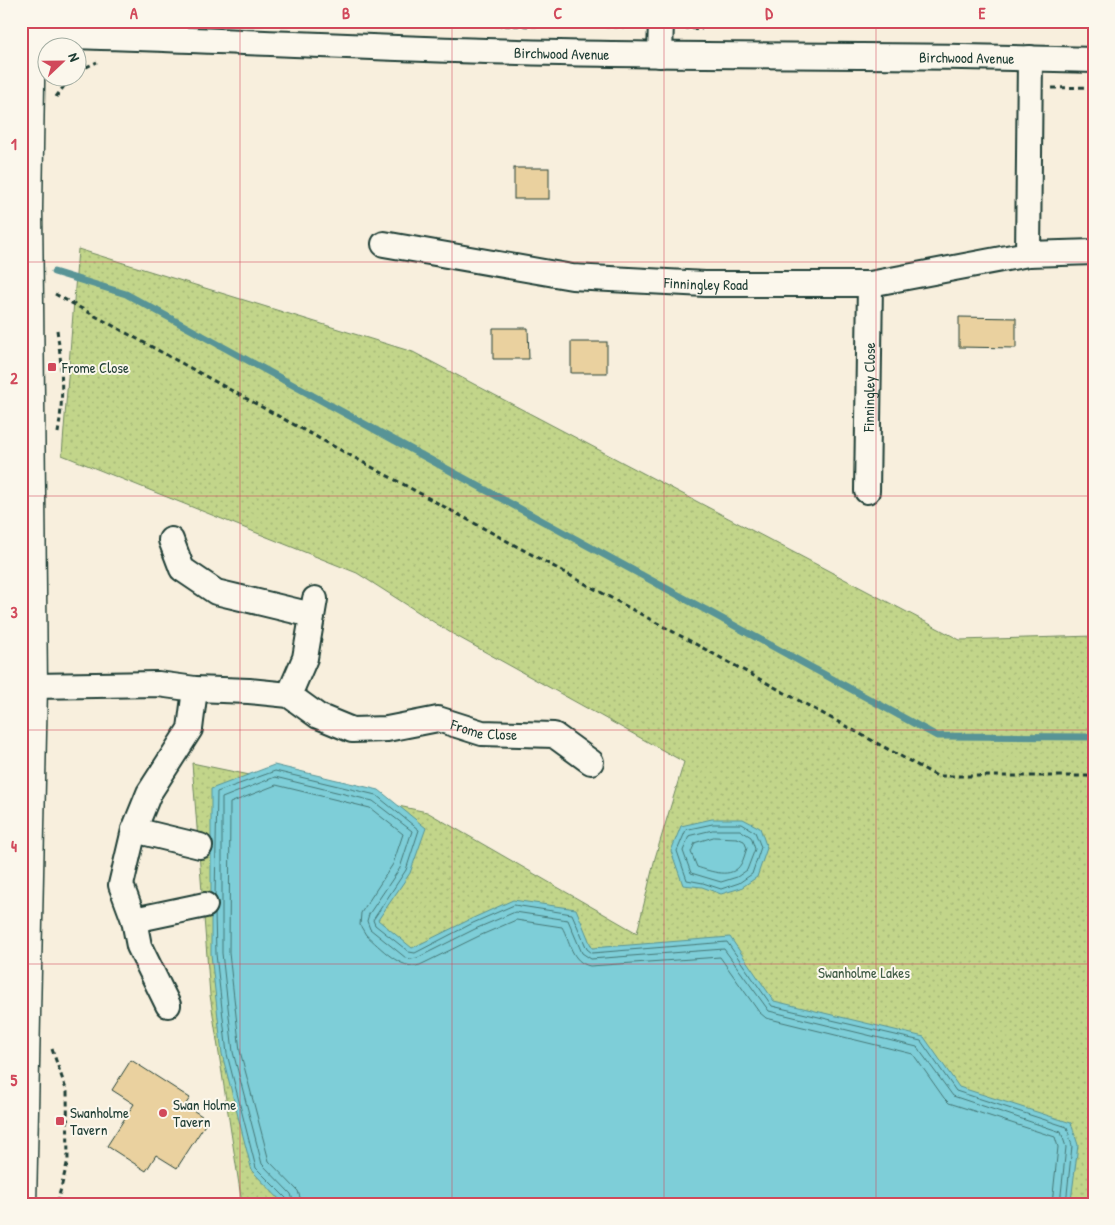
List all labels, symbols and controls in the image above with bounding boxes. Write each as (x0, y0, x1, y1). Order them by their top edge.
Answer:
text: A (130, 2, 138, 24)
text: B (342, 2, 350, 24)
text: C (554, 2, 563, 24)
text: D (765, 2, 773, 24)
text: E (978, 2, 986, 24)
north arrow (38, 38, 88, 88)
street label: Birchwood Avenue (514, 41, 610, 64)
street label: Birchwood Avenue (919, 46, 1015, 68)
text: N (64, 50, 85, 64)
text: 1 (11, 133, 17, 155)
street label: Finningley Road (663, 271, 748, 295)
street label: Finningley Close (857, 342, 880, 433)
place label: Frome Close (61, 357, 129, 378)
marker: Frome Close (46, 361, 58, 373)
text: 2 (10, 367, 18, 389)
text: 3 (10, 601, 18, 623)
street label: Frome Close (447, 713, 518, 744)
text: 4 (11, 835, 17, 857)
park label: Swanholme Lakes (818, 962, 910, 983)
text: 5 (11, 1069, 18, 1091)
place label: Swan Holme Tavern (173, 1094, 236, 1132)
place label: Swanholme Tavern (70, 1102, 129, 1140)
marker: Swan Holme Tavern (157, 1107, 169, 1119)
marker: Swanholme Tavern (54, 1115, 66, 1127)

